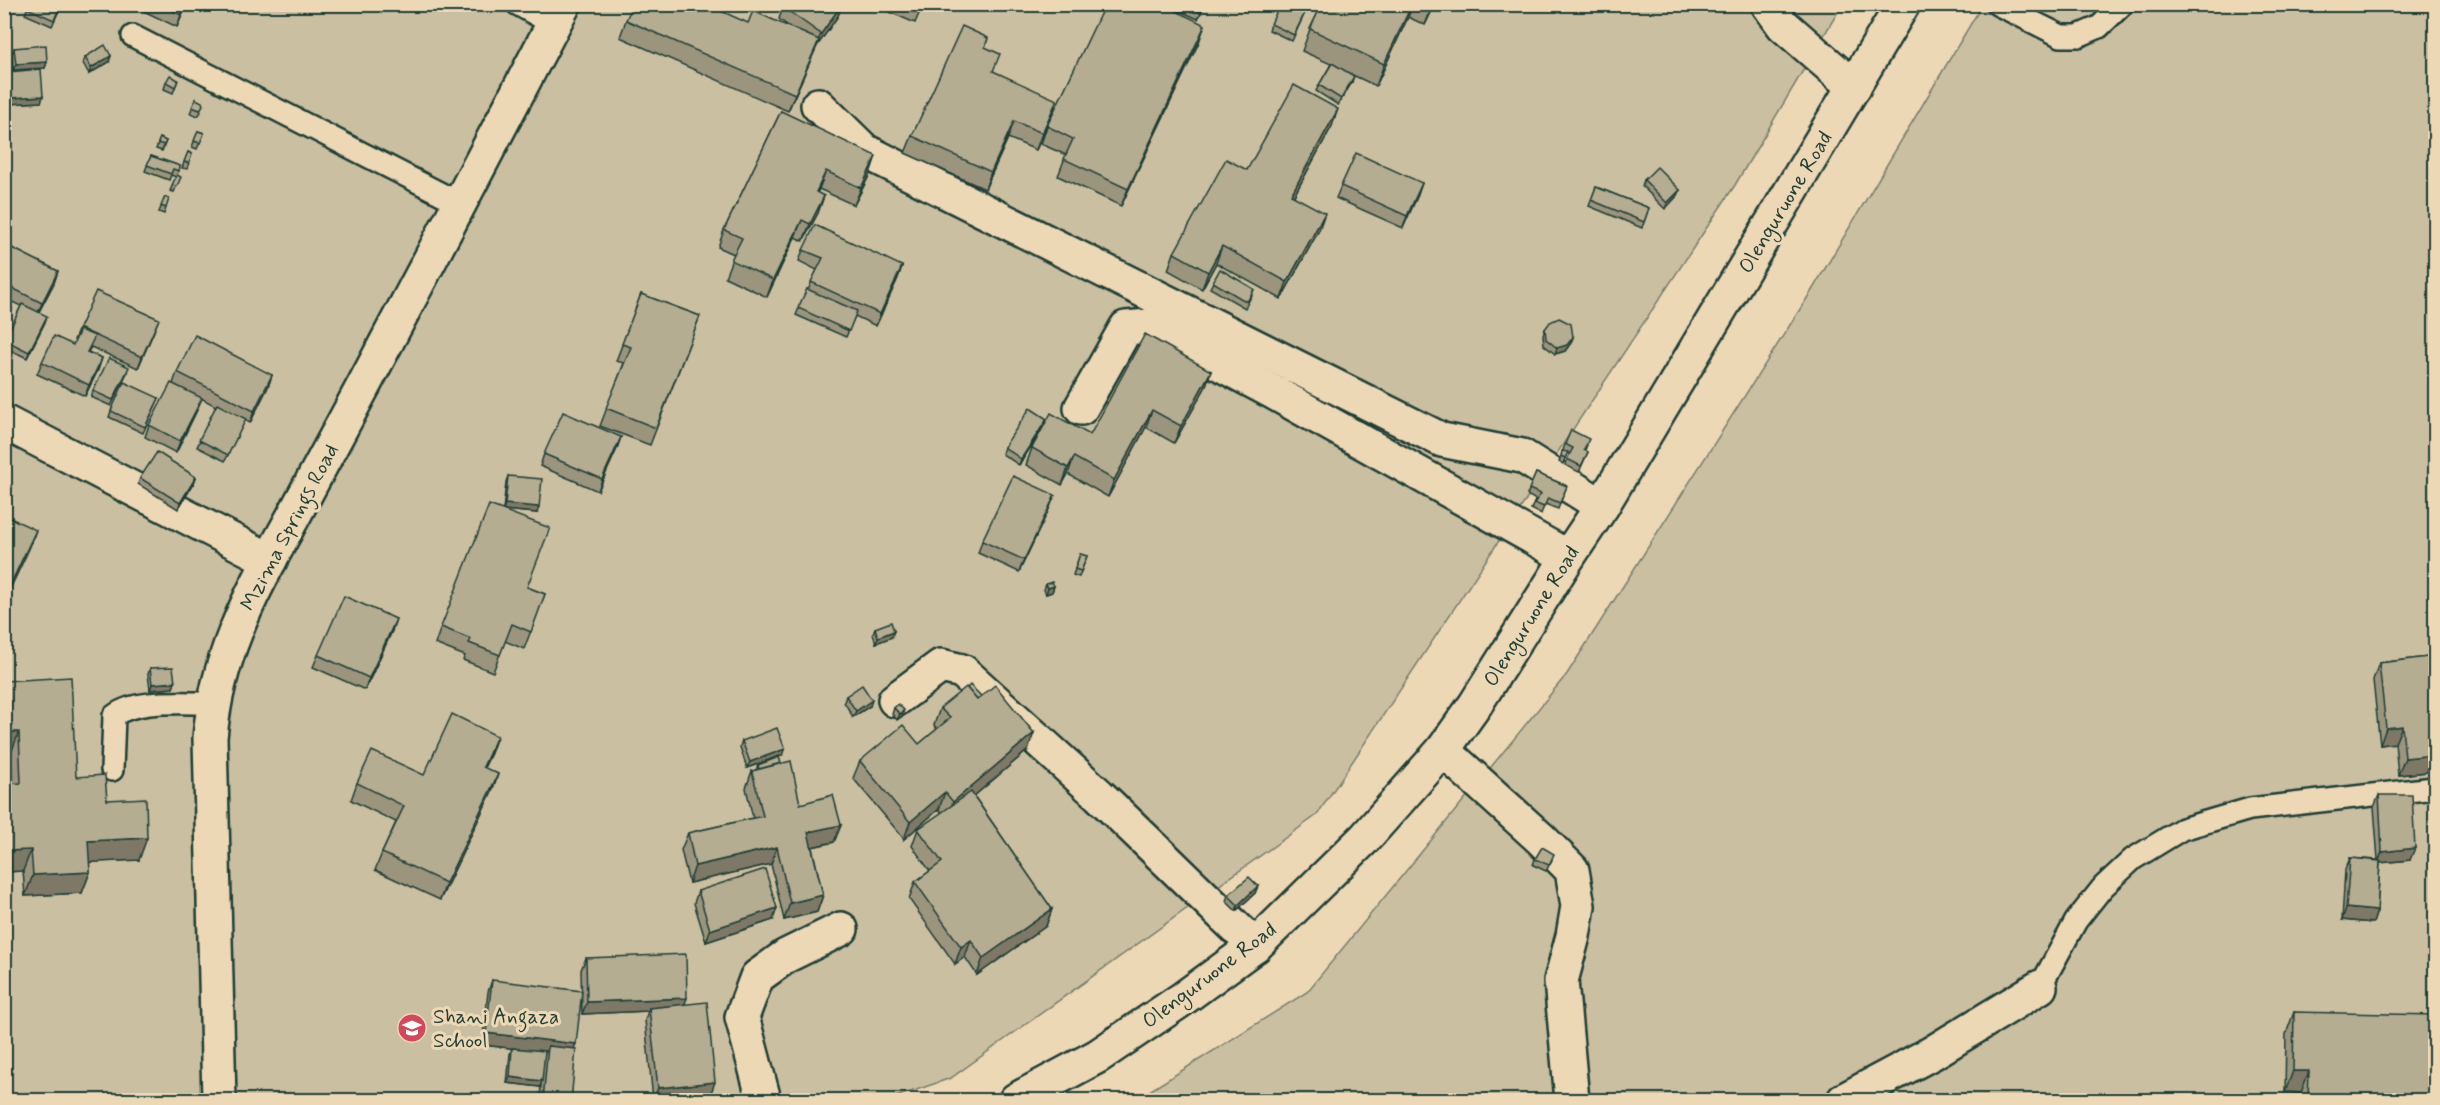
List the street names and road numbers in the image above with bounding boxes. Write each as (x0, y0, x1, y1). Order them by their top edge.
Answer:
street label: Olenguruone Road (1732, 126, 1840, 279)
street label: Mzima Springs Road (234, 439, 347, 617)
street label: Olenguruone Road (1477, 541, 1587, 693)
street label: Olenguruone Road (1137, 916, 1283, 1036)

